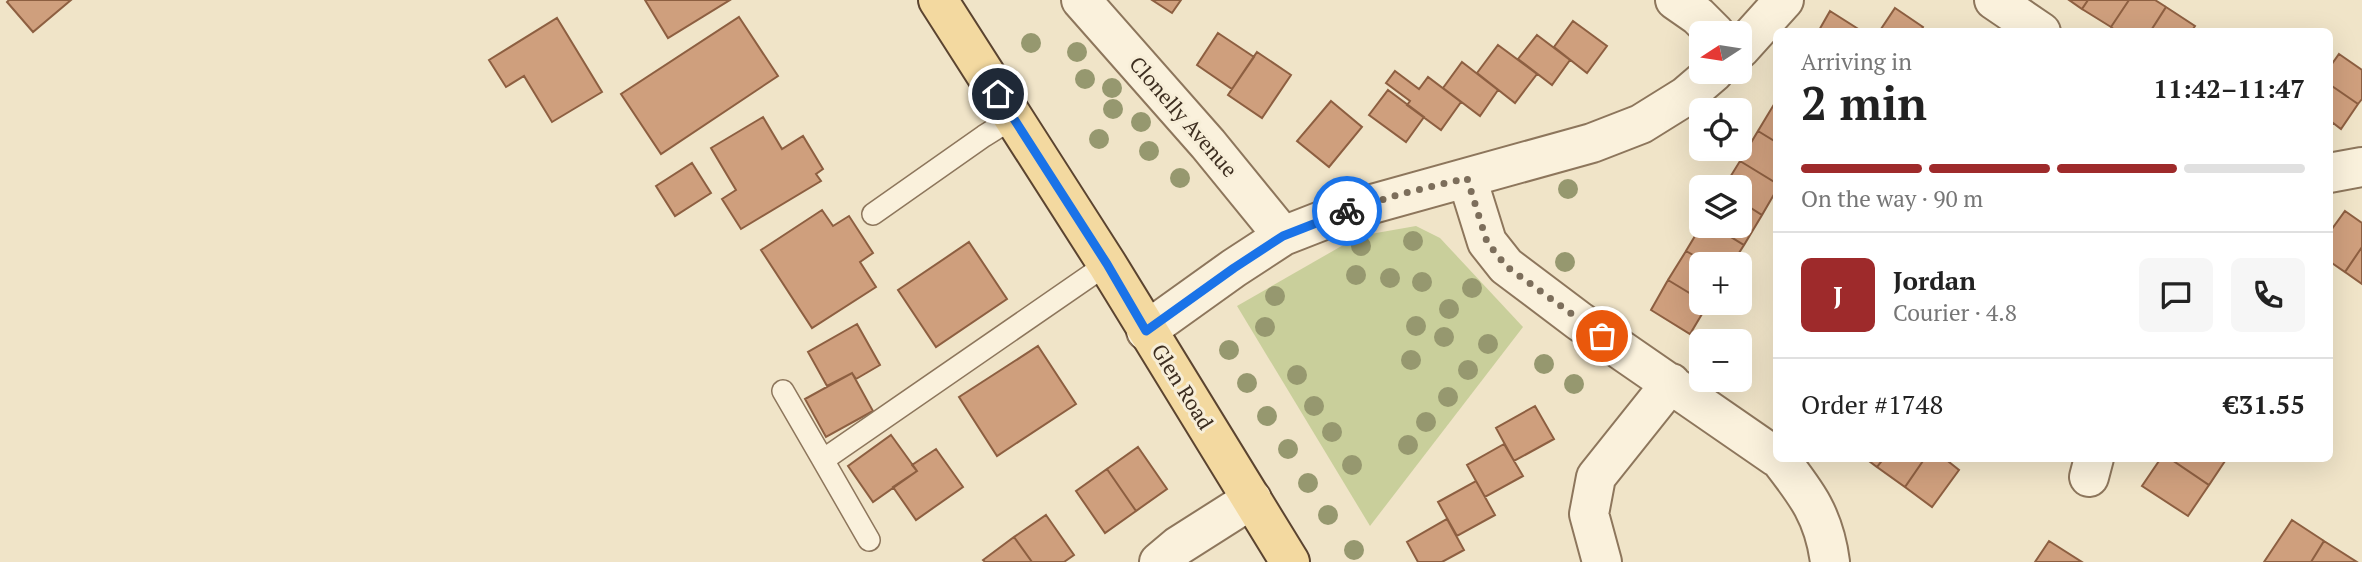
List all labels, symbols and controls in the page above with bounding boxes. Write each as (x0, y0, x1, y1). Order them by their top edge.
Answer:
north arrow (1689, 21, 1752, 84)
map controls (1689, 21, 1752, 392)
text: Arriving in (1801, 46, 1912, 77)
street label: Clonelly Avenue (1124, 50, 1244, 183)
pin (968, 64, 1028, 124)
text: 11:42–11:47 (2153, 71, 2305, 105)
text: 2 min (1801, 72, 1927, 133)
icon: home (979, 75, 1017, 113)
button: locate (1689, 98, 1752, 161)
button: layers (1689, 175, 1752, 238)
courier (1312, 176, 1382, 246)
text: On the way · 90 m (1801, 183, 1983, 214)
icon: bike (1328, 192, 1366, 230)
button: + (1689, 252, 1752, 315)
button: chat (2139, 258, 2213, 332)
button: phone (2231, 258, 2305, 332)
text: Jordan (1893, 263, 1976, 297)
text: J (1833, 278, 1843, 312)
text: Courier · 4.8 (1893, 297, 2017, 328)
pin (1572, 306, 1632, 366)
icon: bag (1583, 317, 1621, 355)
button: − (1689, 329, 1752, 392)
street label: Glen Road (1146, 338, 1220, 435)
text: Order #1748 (1801, 387, 1943, 421)
text: €31.55 (2224, 387, 2305, 421)

